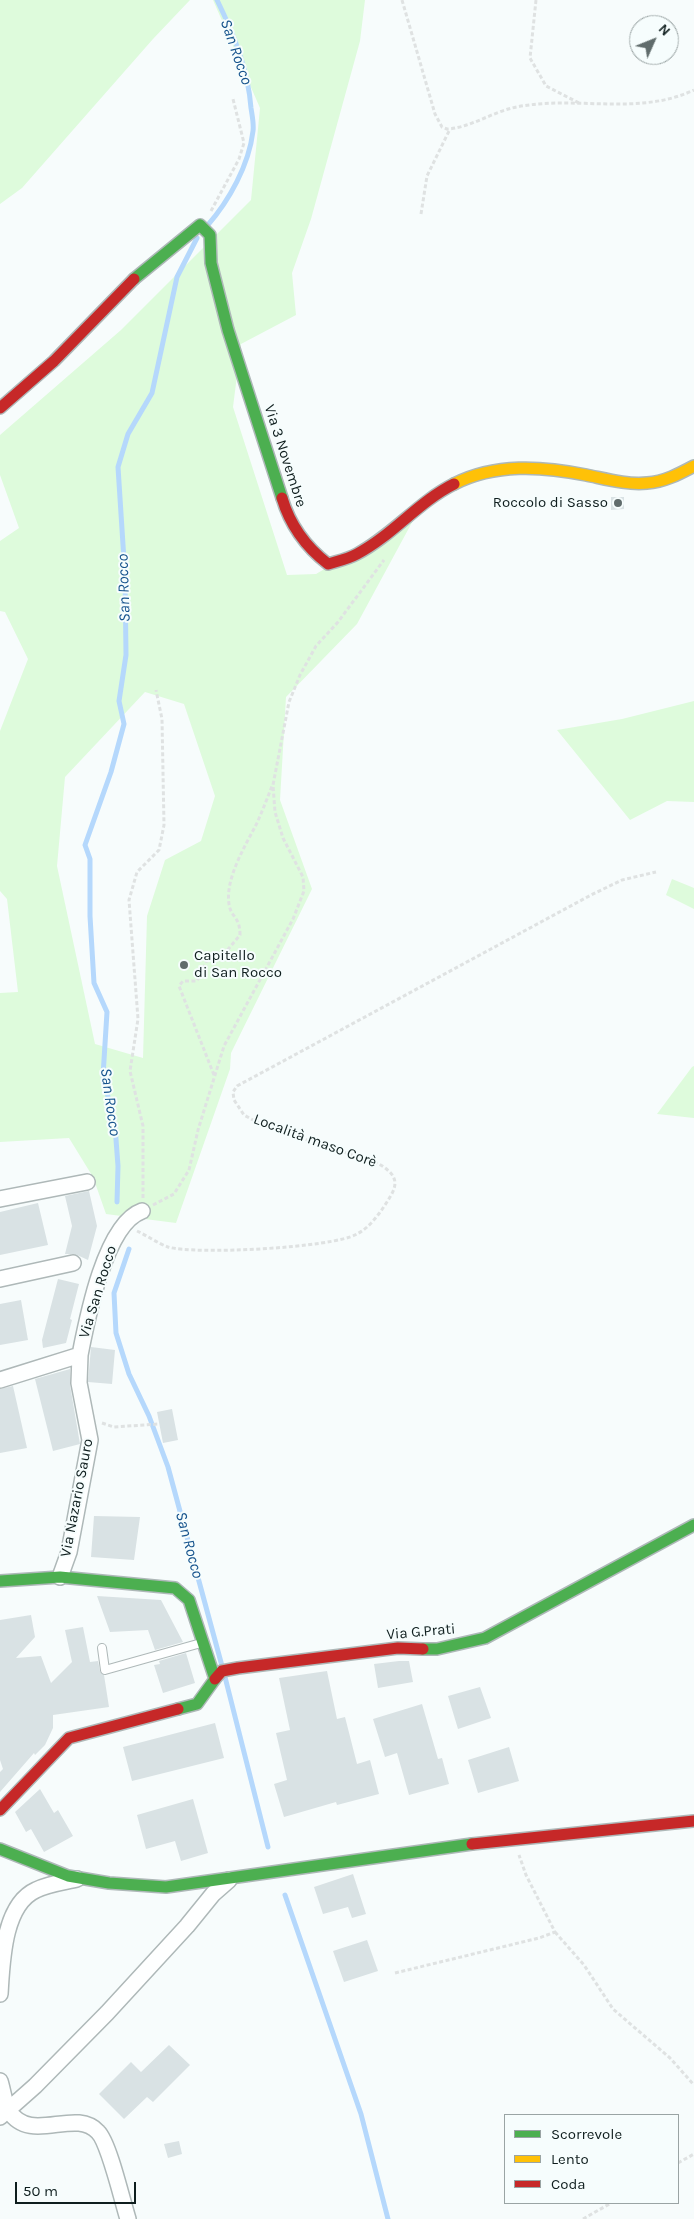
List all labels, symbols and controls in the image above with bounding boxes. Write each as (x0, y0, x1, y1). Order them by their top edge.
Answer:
north arrow (629, 15, 679, 65)
water label: San Rocco (216, 17, 256, 87)
text: N (655, 20, 674, 39)
street label: Via 3 Novembre (260, 402, 310, 510)
place label: Roccolo di Sasso (493, 494, 608, 512)
marker: Roccolo di Sasso (612, 497, 624, 509)
water label: San Rocco (113, 554, 135, 622)
place label: Capitello di San Rocco (194, 947, 282, 982)
marker: Capitello di San Rocco (178, 959, 190, 971)
water label: San Rocco (96, 1067, 124, 1137)
street label: Località maso Corè (251, 1110, 379, 1172)
street label: Via San Rocco (75, 1244, 121, 1340)
street label: Via Nazario Sauro (57, 1437, 97, 1559)
water label: San Rocco (171, 1510, 207, 1580)
street label: Via G.Prati (386, 1620, 456, 1644)
legend (504, 2114, 679, 2204)
text: Scorrevole (551, 2125, 622, 2143)
text: Lento (551, 2150, 589, 2168)
scale bar (18, 2172, 139, 2204)
text: Coda (551, 2175, 586, 2193)
text: 50 m (23, 2182, 58, 2200)

